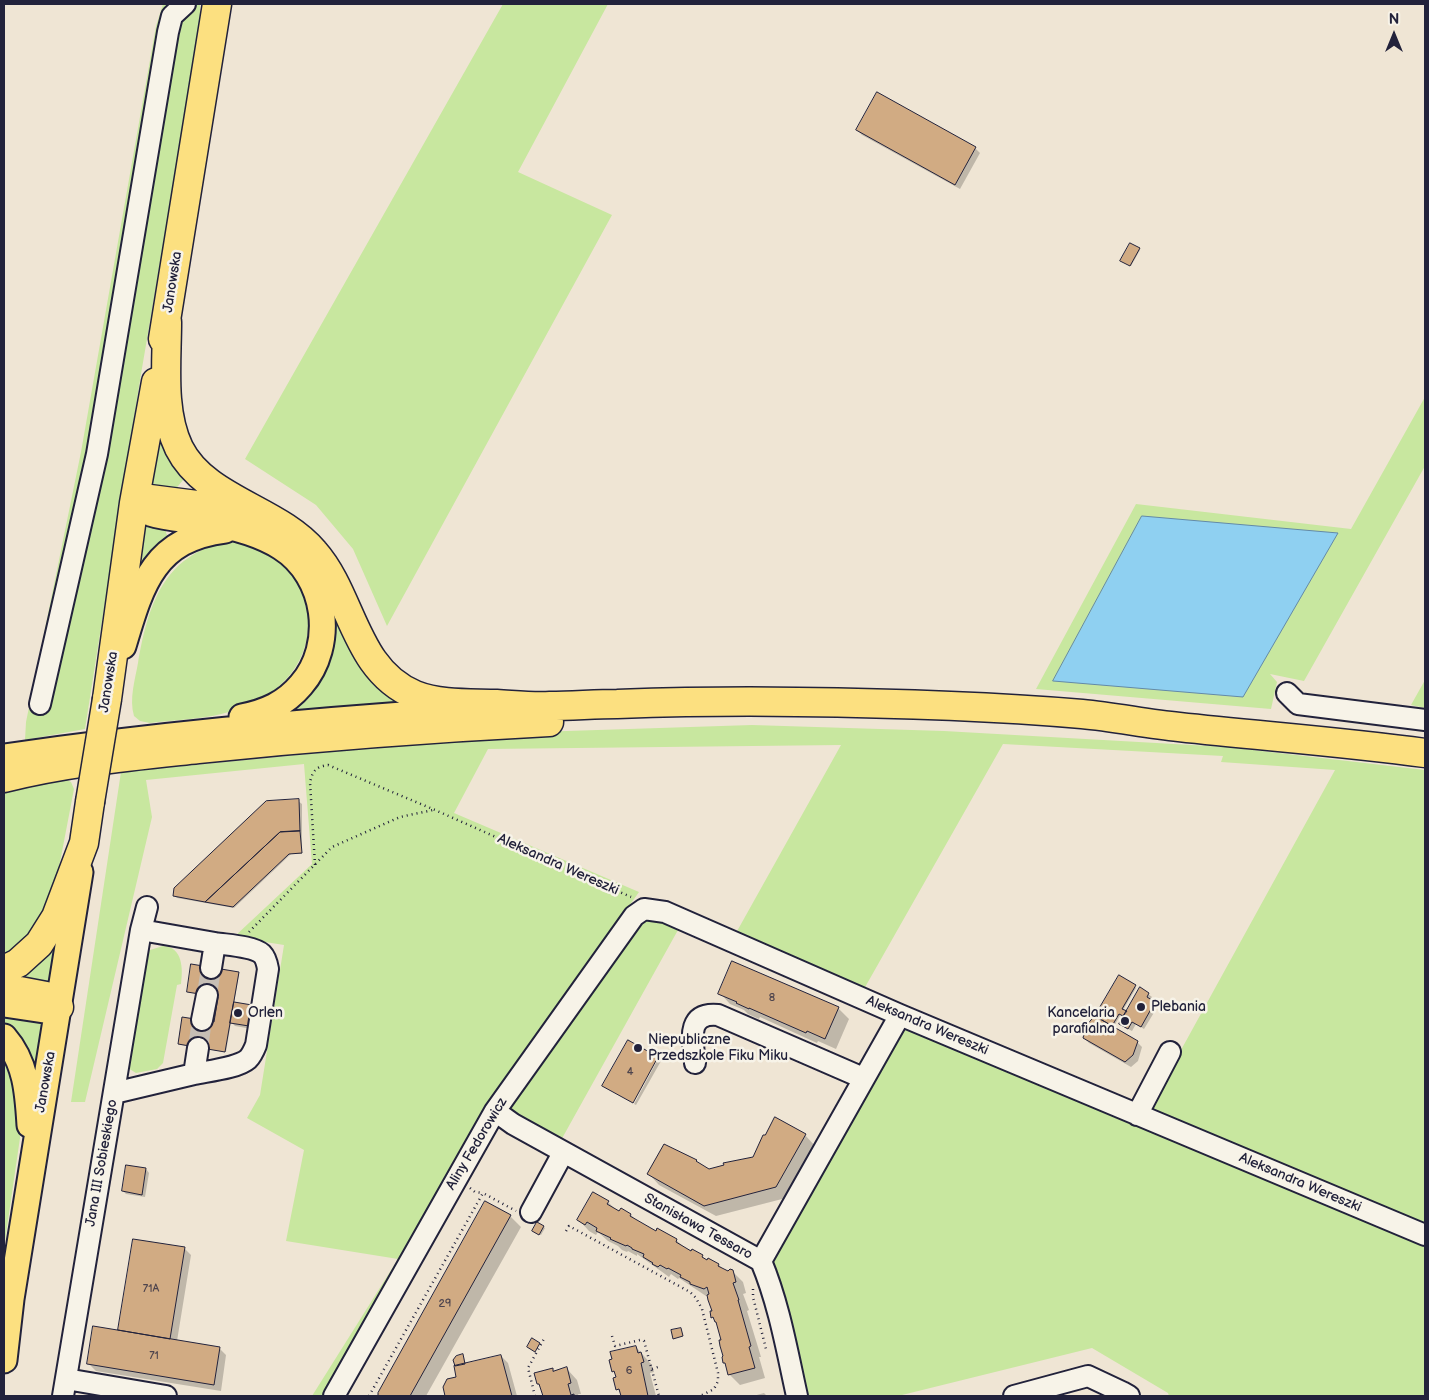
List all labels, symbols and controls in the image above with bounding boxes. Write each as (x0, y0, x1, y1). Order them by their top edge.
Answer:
north arrow (1369, 10, 1419, 60)
text: N (1389, 11, 1399, 28)
street label: Janowska (160, 250, 186, 314)
street label: Janowska (96, 650, 122, 714)
street label: Aleksandra Wereszki (495, 831, 621, 899)
house number: 8 (769, 991, 775, 1005)
street label: Aleksandra Wereszki (863, 993, 991, 1059)
place label: Plebania (1151, 999, 1206, 1015)
marker: Plebania (1135, 1001, 1147, 1013)
place label: Orlen (248, 1005, 283, 1021)
place label: Kancelaria parafialna (1047, 1005, 1115, 1038)
marker: Orlen (232, 1007, 244, 1019)
marker: Kancelaria parafialna (1119, 1015, 1131, 1027)
place label: Niepubliczne Przedszkole Fiku Miku (648, 1032, 788, 1064)
marker: Niepubliczne Przedszkole Fiku Miku (632, 1042, 644, 1054)
street label: Janowska (32, 1050, 60, 1114)
house number: 4 (627, 1065, 633, 1079)
street label: Aliny Fedorowicz (443, 1095, 511, 1193)
street label: Jana III Sobieskiego (83, 1098, 121, 1228)
street label: Aleksandra Wereszki (1236, 1150, 1364, 1216)
street label: Stanisława Tessaro (641, 1190, 755, 1264)
house number: 71A (143, 1282, 159, 1296)
house number: 29 (439, 1297, 451, 1311)
house number: 71 (149, 1349, 159, 1363)
house number: 6 (626, 1364, 632, 1378)

